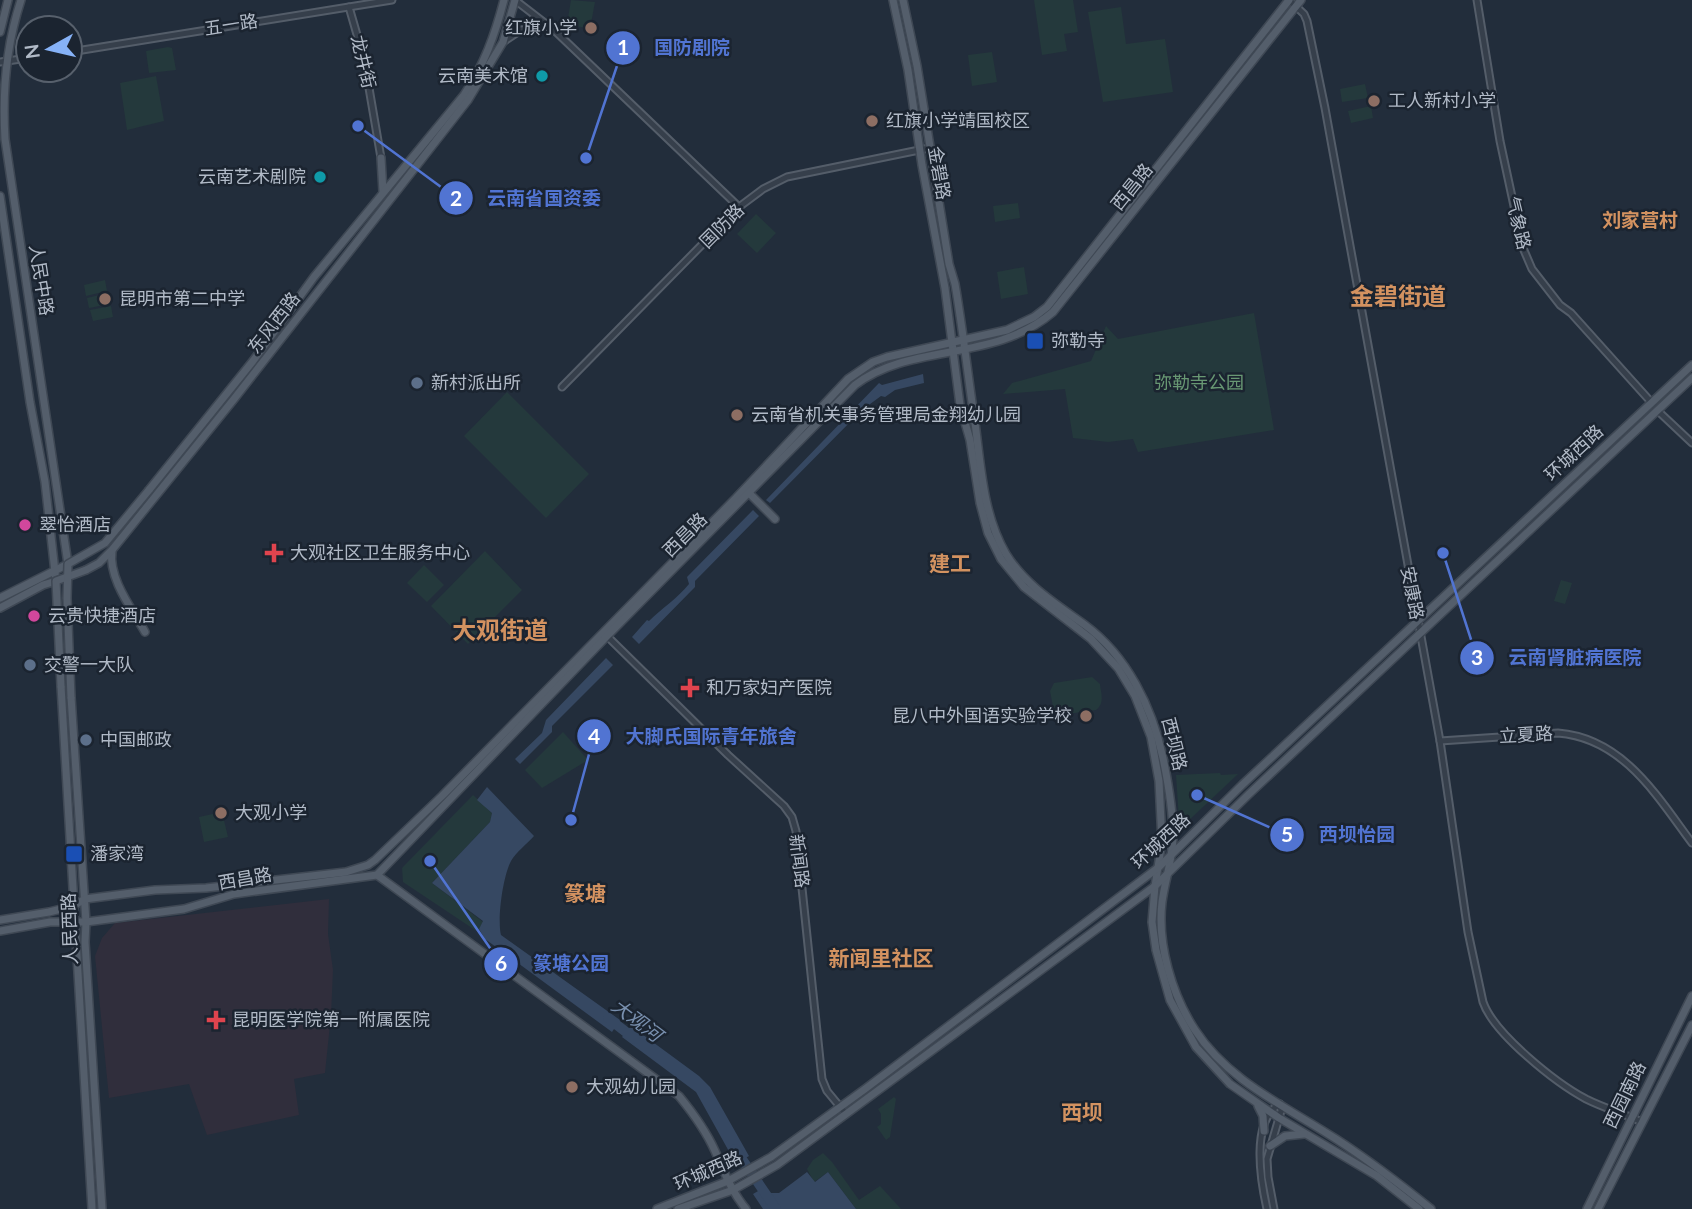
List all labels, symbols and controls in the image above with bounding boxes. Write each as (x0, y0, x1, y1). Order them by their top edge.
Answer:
street label: 五一路 (202, 9, 259, 39)
north arrow (14, 14, 84, 84)
place label: 红旗小学 (505, 16, 577, 38)
marker: 红旗小学 (583, 20, 599, 36)
callout: 国防剧院 (605, 28, 744, 68)
street label: 龙井街 (347, 33, 381, 91)
text: 1 (617, 34, 629, 59)
text: 国防剧院 (654, 35, 730, 58)
text: N (19, 43, 44, 60)
place label: 云南美术馆 (438, 64, 528, 86)
marker: 云南美术馆 (534, 68, 550, 84)
place label: 工人新村小学 (1388, 89, 1496, 111)
marker: 工人新村小学 (1366, 93, 1382, 109)
place label: 红旗小学靖国校区 (886, 109, 1030, 131)
marker: 红旗小学靖国校区 (864, 113, 880, 129)
street label: 金碧路 (924, 144, 956, 201)
street label: 西昌路 (1106, 158, 1157, 214)
place label: 云南艺术剧院 (198, 165, 306, 187)
marker: 云南艺术剧院 (312, 169, 328, 185)
callout: 云南省国资委 (438, 178, 615, 218)
text: 2 (450, 185, 462, 210)
text: 云南省国资委 (487, 186, 601, 209)
street label: 气象路 (1502, 194, 1536, 252)
street label: 国防路 (694, 198, 748, 252)
district label: 刘家营村 (1602, 208, 1678, 231)
street label: 人民中路 (25, 243, 58, 317)
district label: 金碧街道 (1350, 281, 1446, 310)
place label: 昆明市第二中学 (119, 287, 245, 309)
street label: 东风西路 (242, 287, 304, 358)
marker: 昆明市第二中学 (97, 291, 113, 307)
place label: 弥勒寺 (1051, 329, 1105, 351)
marker: 弥勒寺 (1025, 331, 1045, 351)
place label: 新村派出所 (431, 371, 521, 393)
park label: 弥勒寺公园 (1154, 371, 1244, 393)
marker: 新村派出所 (409, 375, 425, 391)
place label: 云南省机关事务管理局金翔幼儿园 (751, 403, 1021, 425)
marker: 云南省机关事务管理局金翔幼儿园 (729, 407, 745, 423)
street label: 环城西路 (1539, 420, 1607, 485)
street label: 西昌路 (657, 507, 711, 561)
place label: 翠怡酒店 (39, 513, 111, 535)
marker: 翠怡酒店 (17, 517, 33, 533)
place label: 大观社区卫生服务中心 (290, 541, 470, 563)
marker: 大观社区卫生服务中心 (264, 543, 284, 563)
district label: 建工 (929, 550, 971, 575)
street label: 安康路 (1397, 564, 1429, 621)
place label: 云贵快捷酒店 (48, 604, 156, 626)
marker: 云贵快捷酒店 (26, 608, 42, 624)
district label: 大观街道 (452, 615, 548, 644)
callout: 云南肾脏病医院 (1460, 638, 1656, 678)
text: 3 (1471, 644, 1483, 669)
text: 云南肾脏病医院 (1508, 645, 1642, 668)
place label: 交警一大队 (44, 653, 134, 675)
marker: 交警一大队 (22, 657, 38, 673)
place label: 和万家妇产医院 (706, 676, 832, 698)
marker: 和万家妇产医院 (680, 678, 700, 698)
place label: 昆八中外国语实验学校 (892, 704, 1072, 726)
marker: 昆八中外国语实验学校 (1078, 708, 1094, 724)
street label: 西坝路 (1158, 715, 1192, 773)
callout: 大脚氏国际青年旅舍 (577, 716, 811, 756)
street label: 立夏路 (1498, 722, 1553, 746)
text: 4 (588, 723, 600, 748)
text: 大脚氏国际青年旅舍 (625, 724, 797, 747)
place label: 中国邮政 (100, 728, 172, 750)
marker: 中国邮政 (78, 732, 94, 748)
place label: 大观小学 (235, 801, 307, 823)
marker: 大观小学 (213, 805, 229, 821)
street label: 环城西路 (1126, 808, 1194, 873)
callout: 西坝怡园 (1270, 815, 1409, 855)
text: 5 (1281, 821, 1293, 846)
text: 西坝怡园 (1319, 822, 1395, 845)
street label: 新闻路 (786, 833, 814, 889)
place label: 潘家湾 (90, 842, 144, 864)
marker: 潘家湾 (64, 844, 84, 864)
street label: 西昌路 (216, 862, 273, 894)
district label: 篆塘 (564, 880, 606, 905)
street label: 人民西路 (57, 893, 81, 965)
callout: 篆塘公园 (484, 944, 623, 984)
district label: 新闻里社区 (829, 945, 934, 970)
text: 6 (495, 950, 507, 975)
text: 篆塘公园 (533, 951, 609, 974)
water label: 大观河 (608, 993, 670, 1048)
place label: 昆明医学院第一附属医院 (232, 1008, 430, 1030)
marker: 昆明医学院第一附属医院 (206, 1010, 226, 1030)
street label: 西园南路 (1598, 1057, 1650, 1132)
place label: 大观幼儿园 (586, 1075, 676, 1097)
marker: 大观幼儿园 (564, 1079, 580, 1095)
district label: 西坝 (1061, 1099, 1103, 1124)
street label: 环城西路 (670, 1145, 745, 1195)

